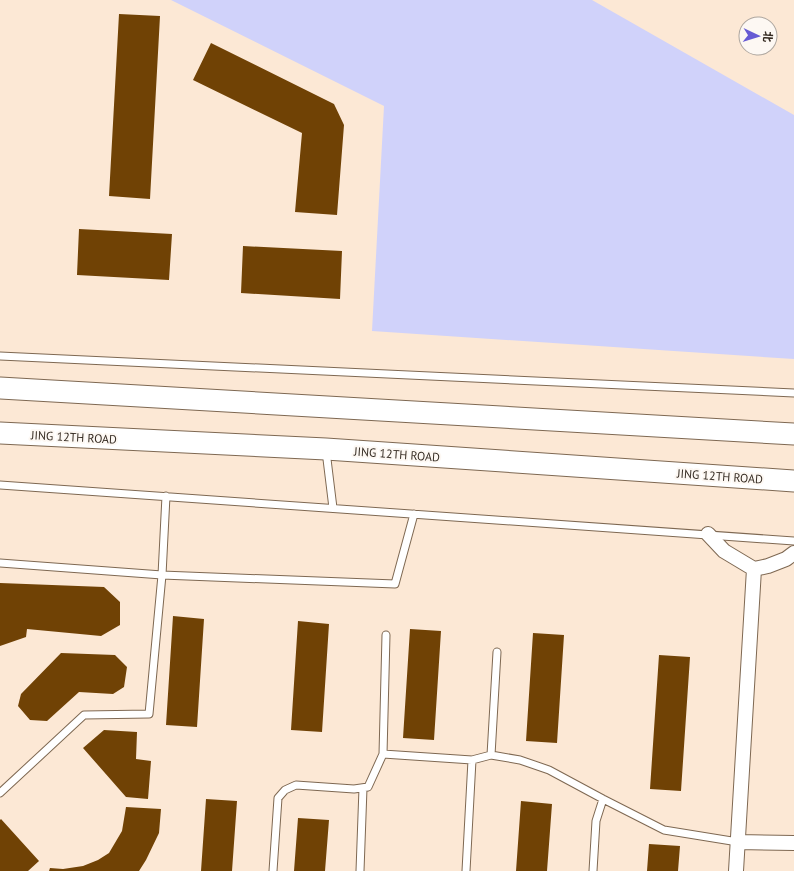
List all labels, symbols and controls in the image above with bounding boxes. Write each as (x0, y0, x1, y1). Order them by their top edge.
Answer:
north arrow (738, 16, 778, 56)
text: 北 (761, 31, 775, 43)
street label: JING 12TH ROAD (30, 427, 117, 447)
street label: JING 12TH ROAD (353, 443, 441, 464)
street label: JING 12TH ROAD (676, 465, 764, 486)

